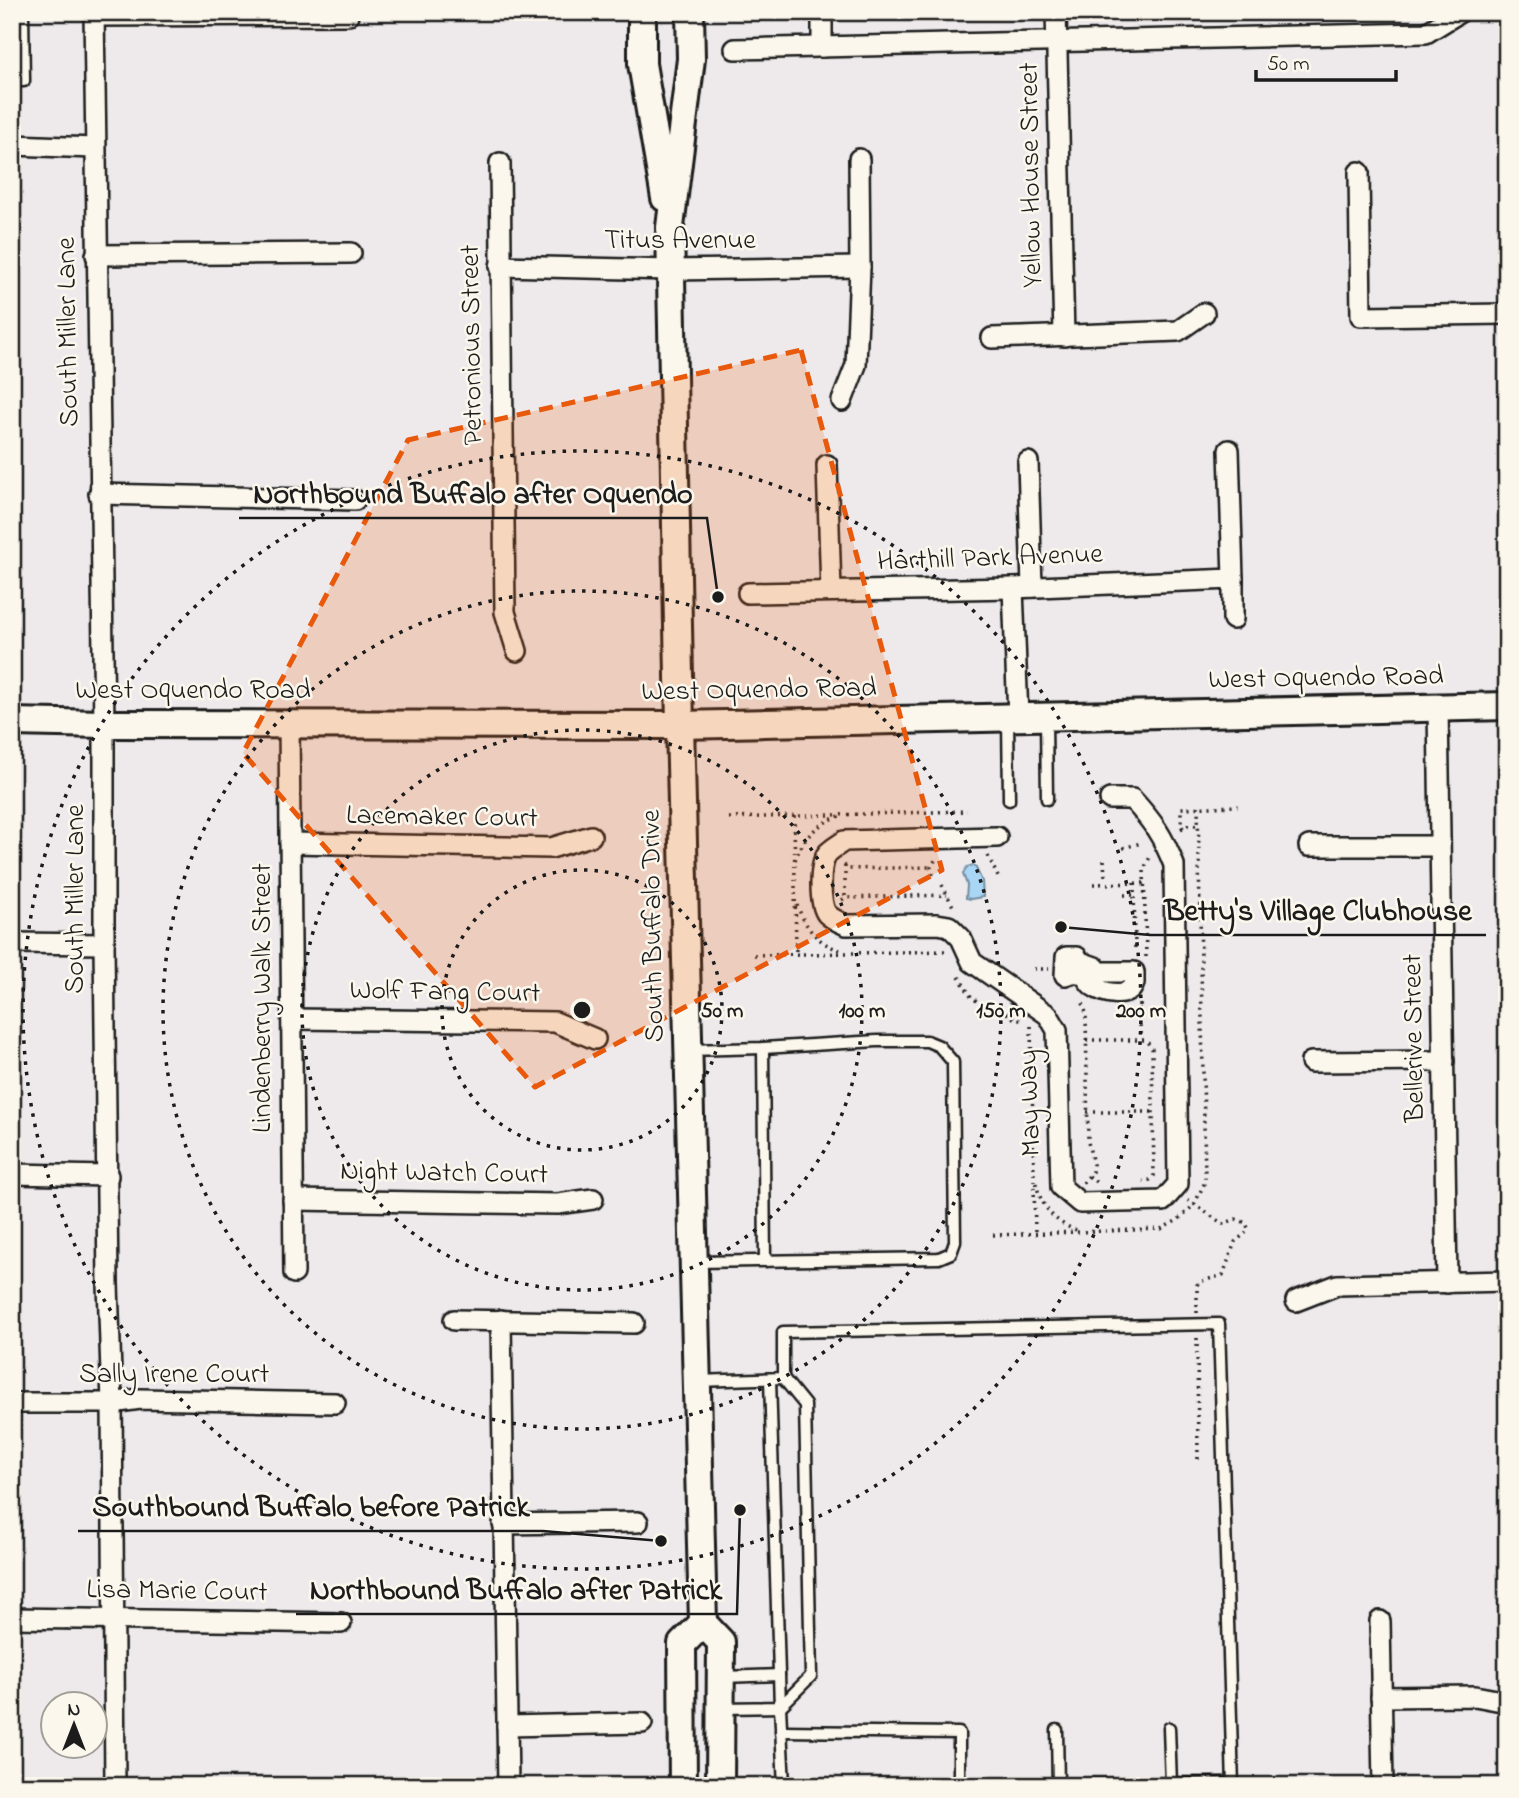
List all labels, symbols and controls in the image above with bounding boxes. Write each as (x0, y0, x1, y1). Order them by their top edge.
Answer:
scale bar (1256, 38, 1396, 82)
text: 50 m (1267, 50, 1310, 80)
street label: Yellow House Street (1010, 62, 1054, 288)
street label: Titus Avenue (604, 221, 756, 262)
street label: South Miller Lane (47, 236, 91, 427)
street label: Petronious Street (451, 244, 495, 446)
callout: Northbound Buffalo after Oquendo (239, 467, 707, 518)
text: Northbound Buffalo after Oquendo (253, 474, 693, 518)
street label: Harthill Park Avenue (877, 535, 1104, 583)
street label: West Oquendo Road (1208, 656, 1444, 702)
street label: West Oquendo Road (641, 668, 877, 714)
street label: West Oquendo Road (75, 671, 311, 712)
street label: Lacemaker Court (346, 796, 538, 840)
street label: South Miller Lane (56, 804, 97, 994)
street label: South Buffalo Drive (631, 809, 677, 1043)
street label: Lindenberry Walk Street (243, 863, 284, 1133)
callout: Betty's Village Clubhouse (1150, 884, 1486, 935)
text: Betty's Village Clubhouse (1162, 891, 1473, 936)
street label: Bellerive Street (1393, 953, 1437, 1124)
street label: Wolf Fang Court (349, 971, 541, 1015)
text: 50 m (701, 997, 743, 1027)
text: 100 m (839, 997, 885, 1027)
text: 150 m (976, 997, 1026, 1027)
text: 200 m (1115, 997, 1166, 1027)
centre of rings (570, 998, 594, 1022)
street label: May Way (1009, 1049, 1053, 1157)
street label: Night Watch Court (340, 1152, 548, 1196)
street label: Sally Irene Court (79, 1355, 269, 1396)
callout: Southbound Buffalo before Patrick (78, 1480, 543, 1531)
text: Southbound Buffalo before Patrick (92, 1487, 531, 1531)
callout: Northbound Buffalo after Patrick (296, 1563, 737, 1614)
street label: Lisa Marie Court (86, 1570, 268, 1614)
text: Northbound Buffalo after Patrick (310, 1570, 723, 1614)
north arrow (38, 1689, 108, 1759)
text: N (68, 1697, 81, 1724)

